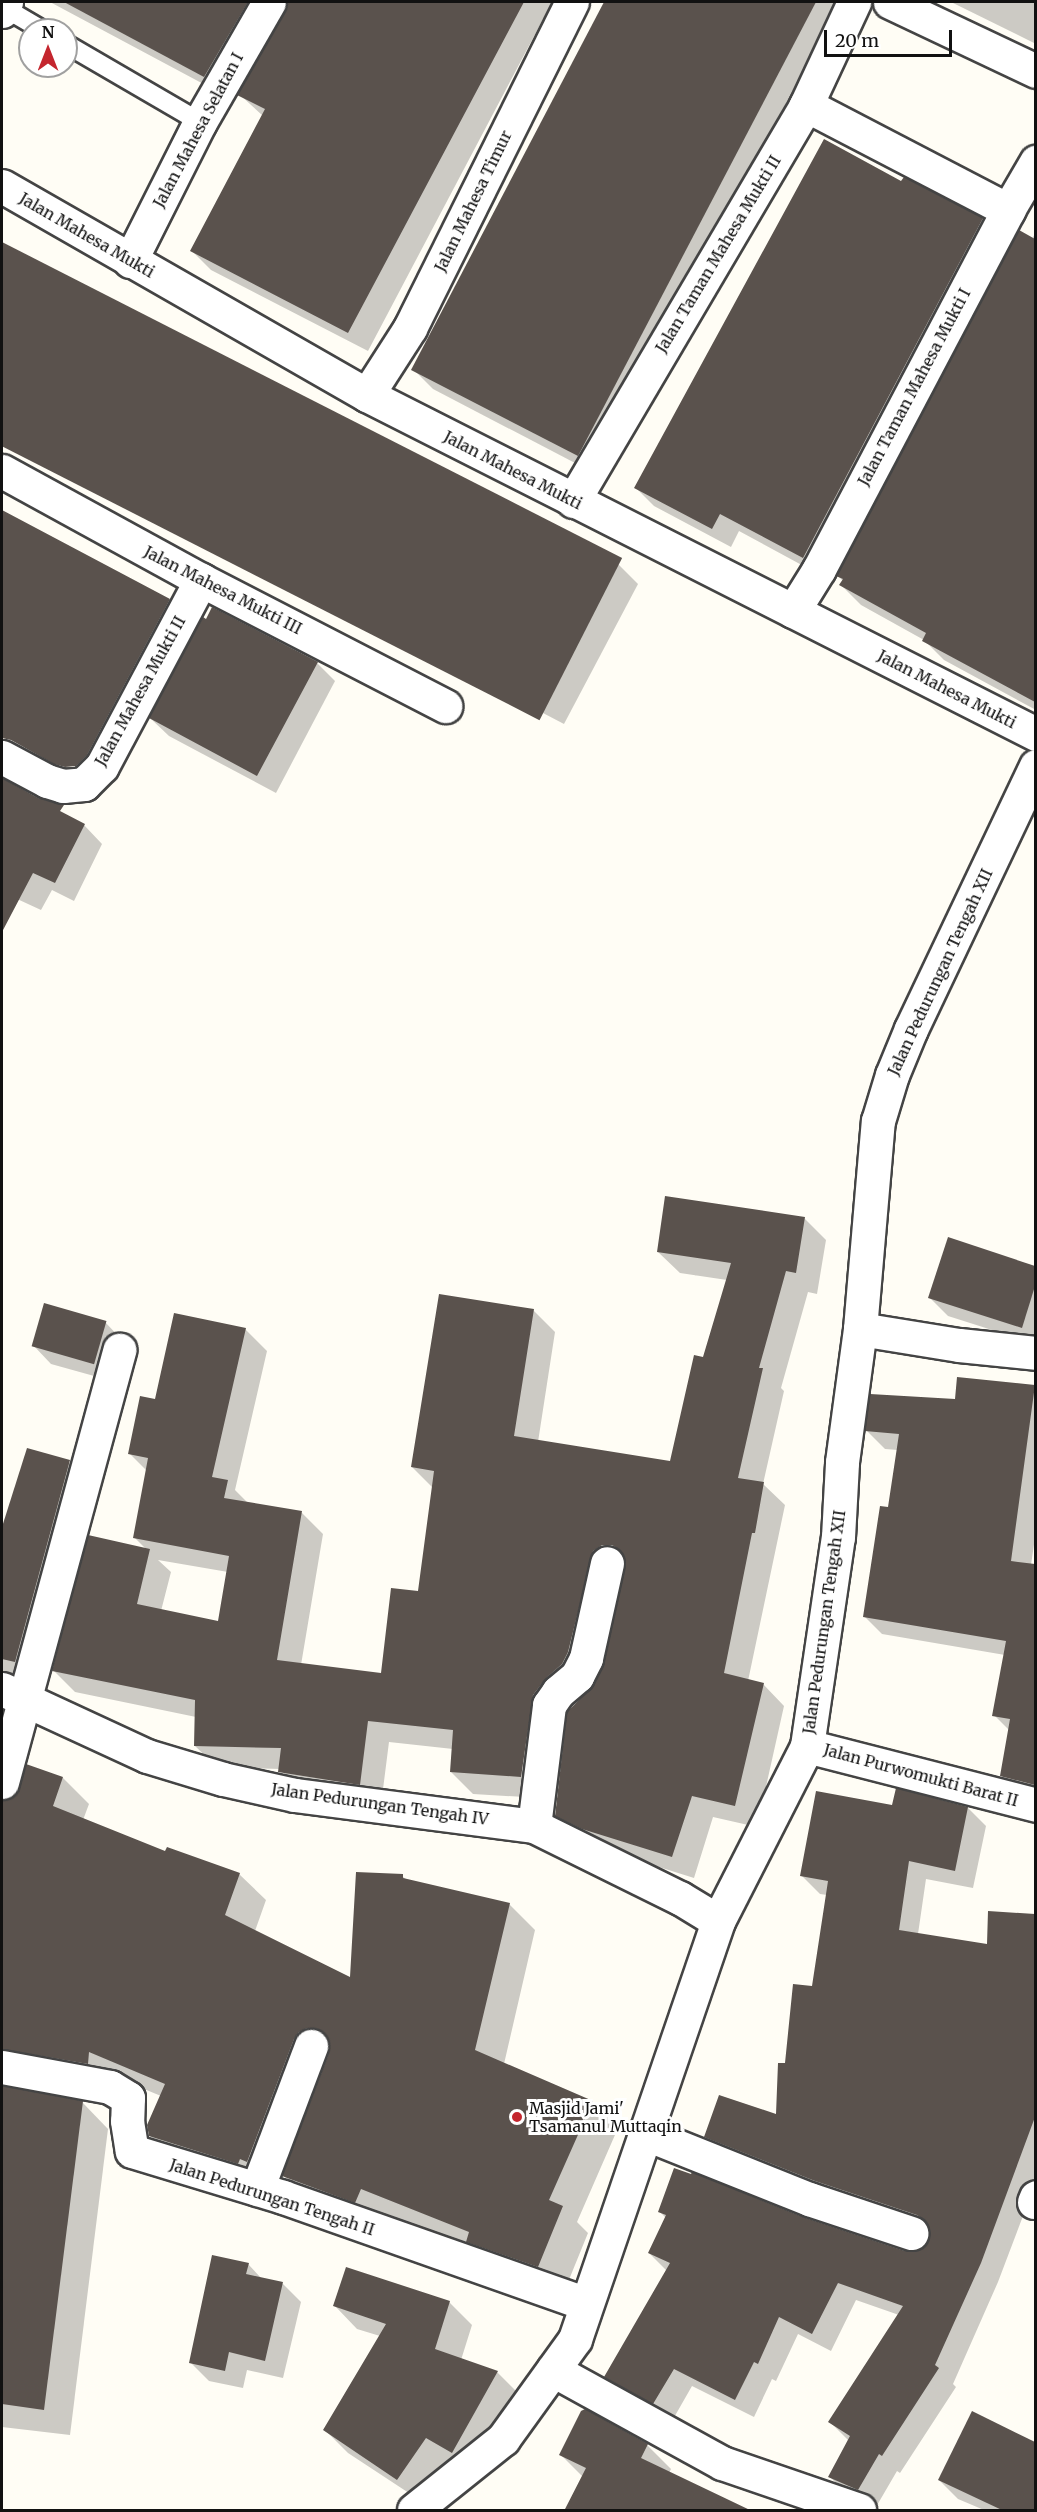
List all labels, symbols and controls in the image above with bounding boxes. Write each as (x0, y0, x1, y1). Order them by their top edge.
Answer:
north arrow (18, 18, 78, 78)
scale bar (827, 18, 954, 56)
text: N (42, 22, 54, 42)
text: 20 m (835, 29, 879, 52)
street label: Jalan Mahesa Selatan I (149, 49, 247, 211)
street label: Jalan Mahesa Timur (430, 127, 516, 275)
street label: Jalan Taman Mahesa Mukti II (651, 152, 785, 356)
street label: Jalan Mahesa Mukti (16, 188, 158, 282)
street label: Jalan Taman Mahesa Mukti I (854, 285, 974, 489)
street label: Jalan Mahesa Mukti (440, 427, 586, 513)
street label: Jalan Mahesa Mukti III (141, 542, 305, 638)
street label: Jalan Mahesa Mukti II (91, 613, 189, 769)
street label: Jalan Mahesa Mukti (874, 646, 1020, 732)
street label: Jalan Pedurungan Tengah XII (884, 866, 996, 1078)
street label: Jalan Pedurungan Tengah XII (799, 1509, 849, 1735)
street label: Jalan Purwomukti Barat II (822, 1740, 1020, 1810)
street label: Jalan Pedurungan Tengah IV (270, 1779, 490, 1829)
place label: Masjid Jami' Tsamanul Muttaqin (529, 2098, 682, 2136)
marker: Masjid Jami' Tsamanul Muttaqin (510, 2110, 524, 2124)
street label: Jalan Pedurungan Tengah II (167, 2155, 377, 2239)

